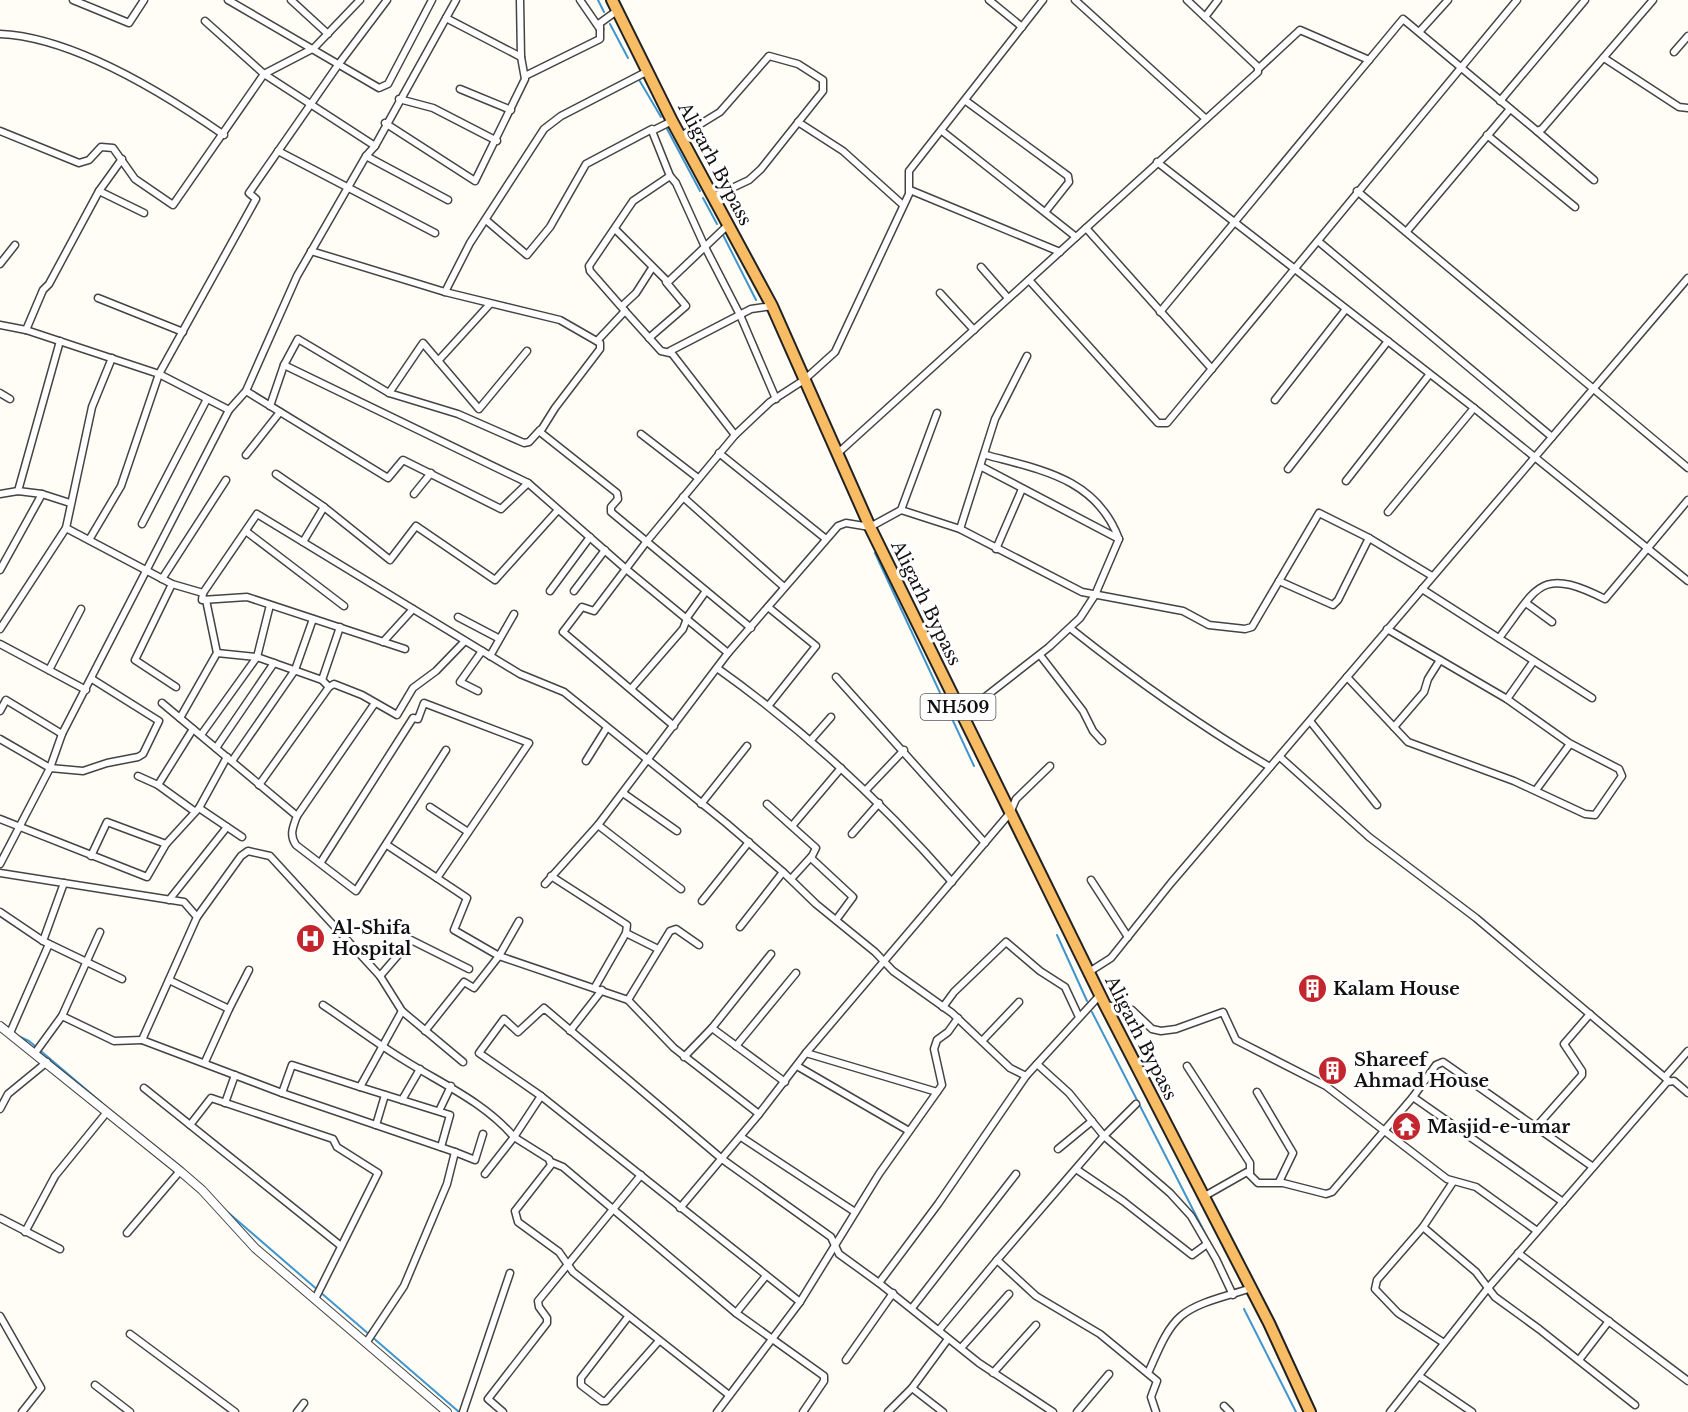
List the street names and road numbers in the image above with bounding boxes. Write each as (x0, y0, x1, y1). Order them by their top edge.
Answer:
street label: Aligarh Bypass (673, 98, 757, 229)
street label: Aligarh Bypass (886, 536, 966, 669)
road number: NH509 (920, 694, 996, 720)
street label: Aligarh Bypass (1100, 971, 1182, 1104)

